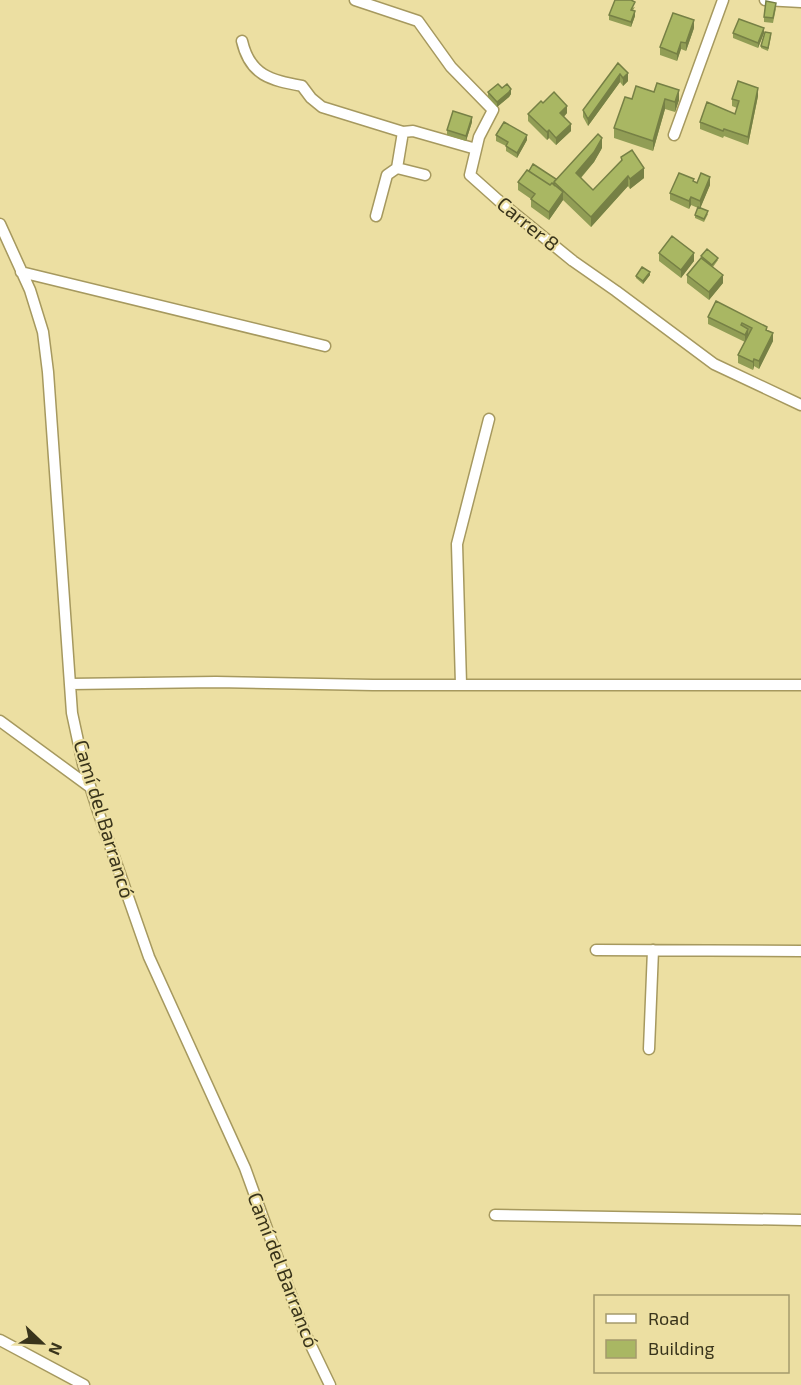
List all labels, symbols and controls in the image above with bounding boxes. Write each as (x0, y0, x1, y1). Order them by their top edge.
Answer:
street label: Carrer 8 (493, 191, 565, 256)
street label: Camí del Barrancó (69, 737, 140, 901)
street label: Camí del Barrancó (243, 1189, 325, 1351)
legend (594, 1295, 789, 1373)
text: Road (648, 1307, 689, 1329)
north arrow (12, 1313, 72, 1373)
text: Building (648, 1337, 715, 1359)
text: N (45, 1340, 67, 1358)

